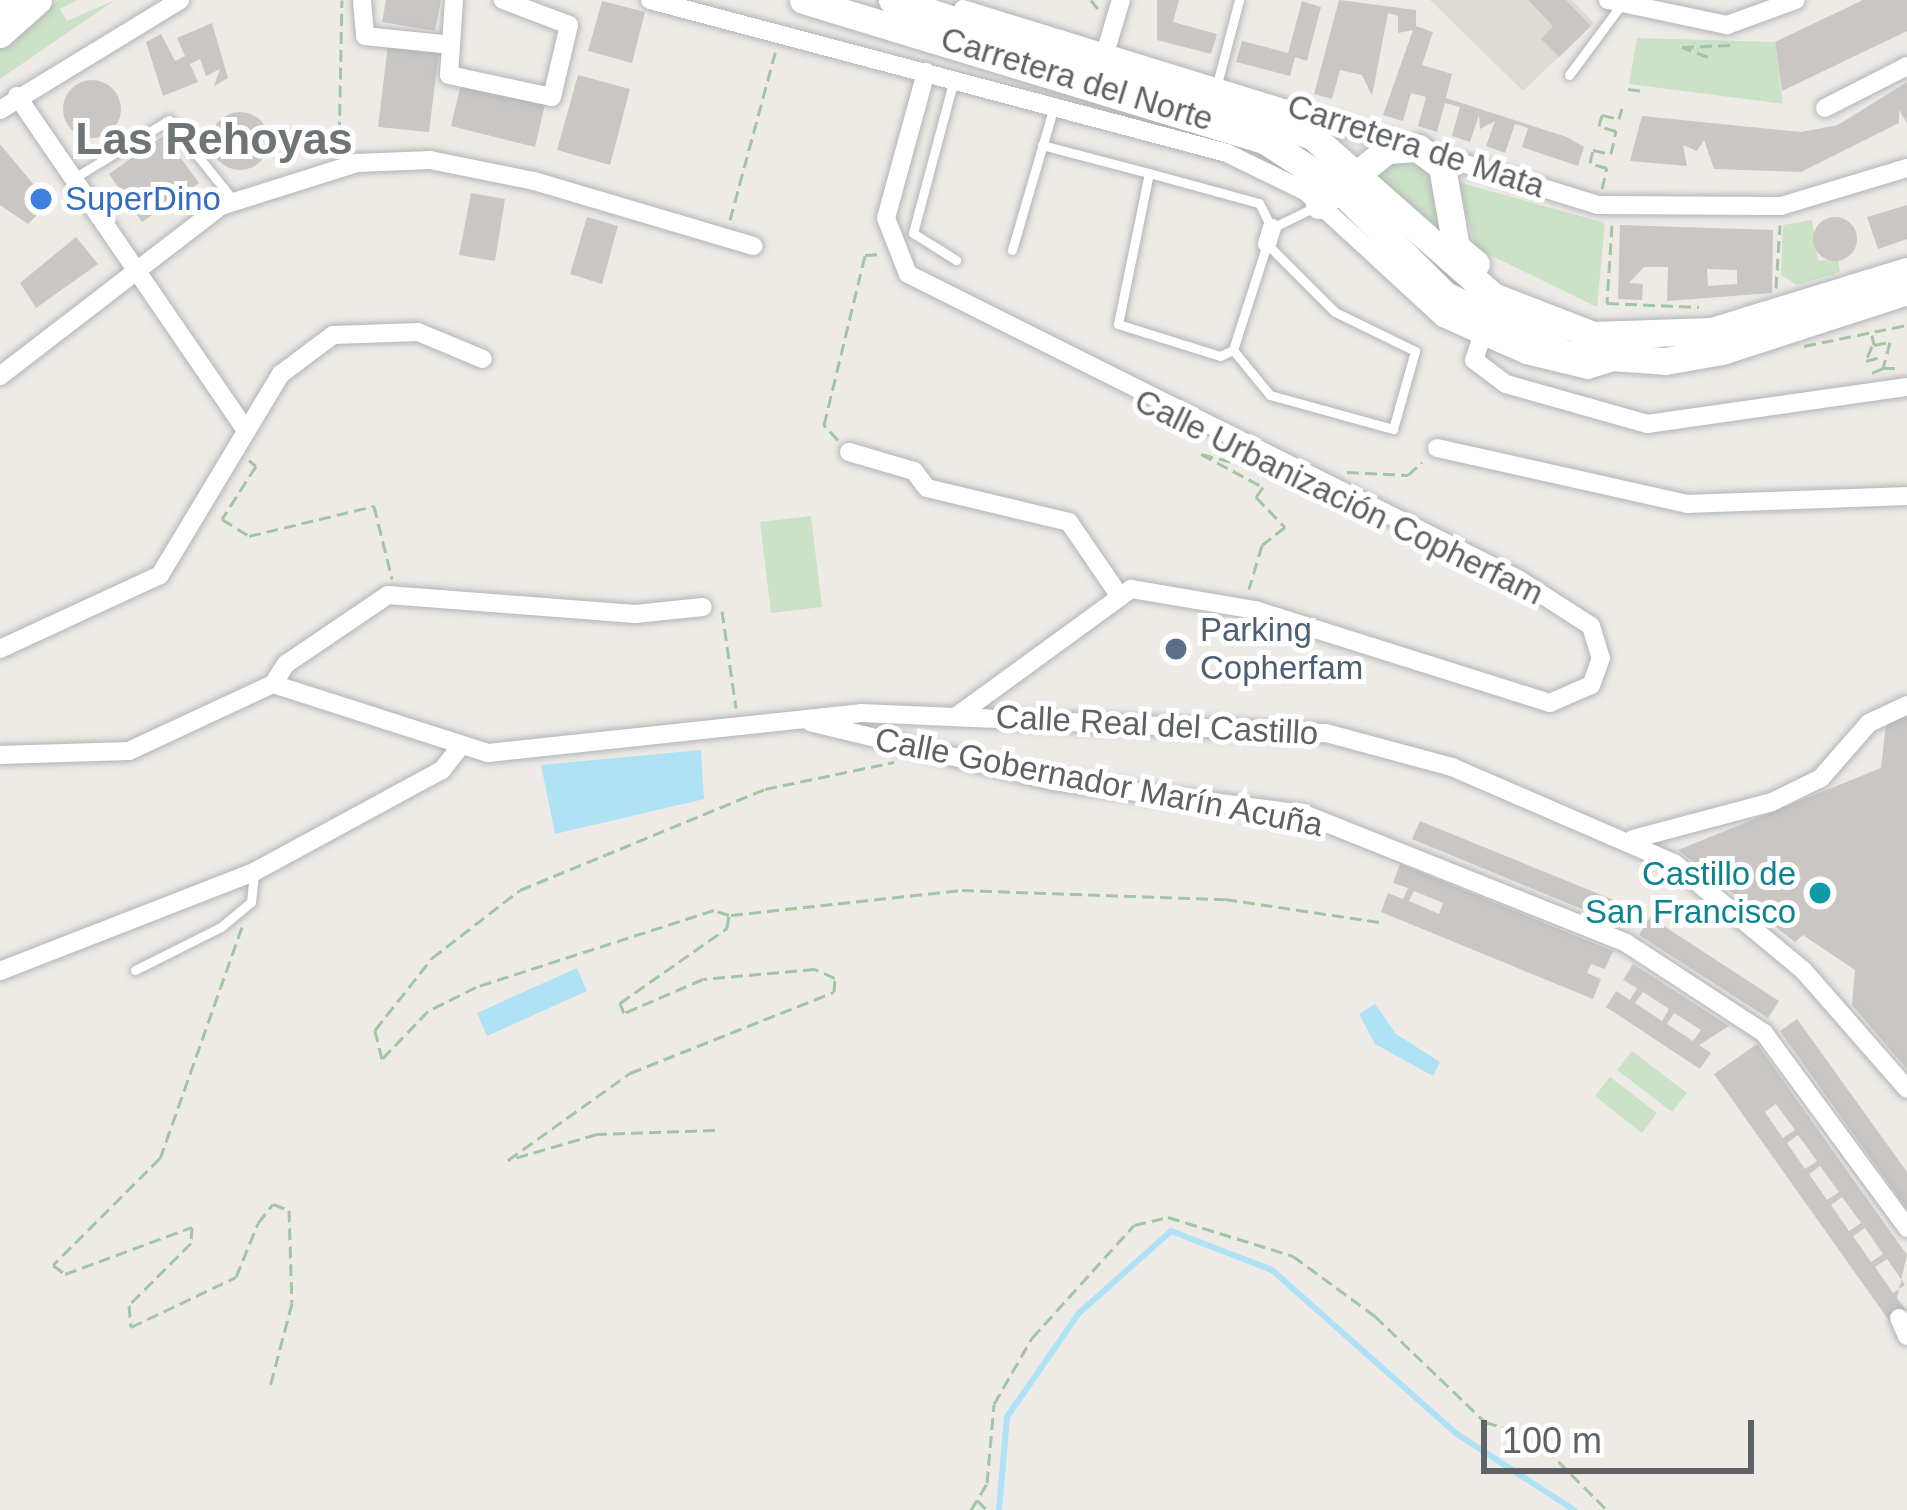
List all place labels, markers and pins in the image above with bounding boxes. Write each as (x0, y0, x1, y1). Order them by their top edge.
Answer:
place label: SuperDino (65, 179, 221, 219)
marker: SuperDino (28, 186, 54, 212)
place label: Parking Copherfam (1200, 610, 1363, 688)
marker: Parking Copherfam (1163, 636, 1189, 662)
place label: Castillo de San Francisco (1585, 854, 1796, 932)
marker: Castillo de San Francisco (1807, 880, 1833, 906)

